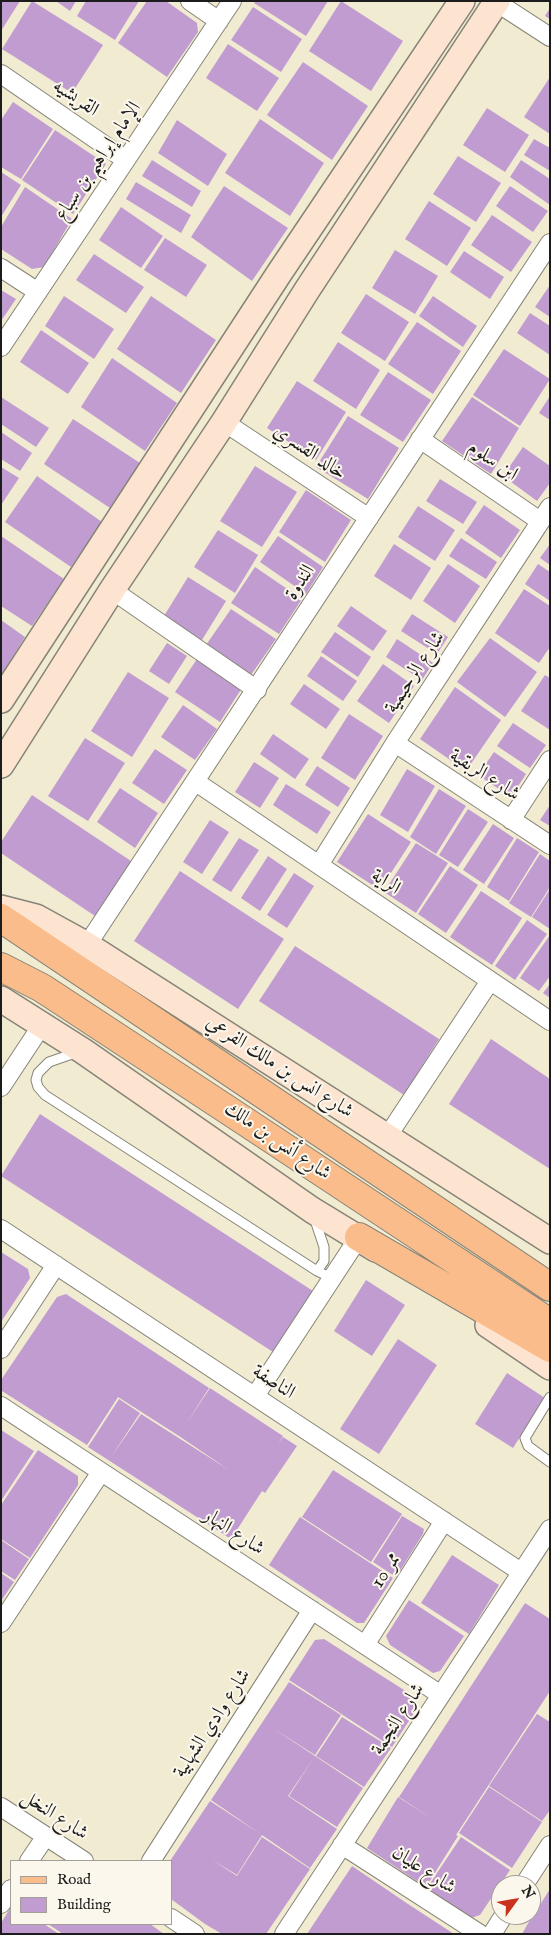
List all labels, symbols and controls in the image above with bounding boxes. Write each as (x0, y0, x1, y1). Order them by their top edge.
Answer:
street label: القريشيه (47, 75, 103, 123)
street label: الإمام إبراهيم بن سباع (50, 98, 148, 226)
street label: خالد القسري (268, 420, 350, 486)
street label: ابن سلوم (462, 437, 522, 487)
street label: الندوة (281, 561, 321, 605)
street label: شارع الرحيمية (381, 627, 451, 719)
street label: شارع الربقية (444, 744, 524, 808)
street label: الراية (366, 865, 404, 901)
street label: شارع انس بن مالك الفرعي (201, 1011, 357, 1125)
street label: شارع أنس بن مالك (219, 1098, 335, 1186)
street label: الناصفة (247, 1360, 299, 1406)
street label: شارع النهار (198, 1504, 268, 1562)
street label: ممر 10 (367, 1549, 407, 1593)
street label: شارع وادي الشهابية (169, 1665, 257, 1783)
street label: شارع النجمة (367, 1680, 431, 1760)
street label: شارع النخل (16, 1785, 92, 1847)
street label: شارع عليان (386, 1841, 460, 1901)
legend (10, 1860, 172, 1925)
text: Road (57, 1870, 91, 1889)
north arrow (491, 1875, 541, 1925)
text: N (517, 1883, 539, 1902)
text: Building (57, 1895, 111, 1914)

